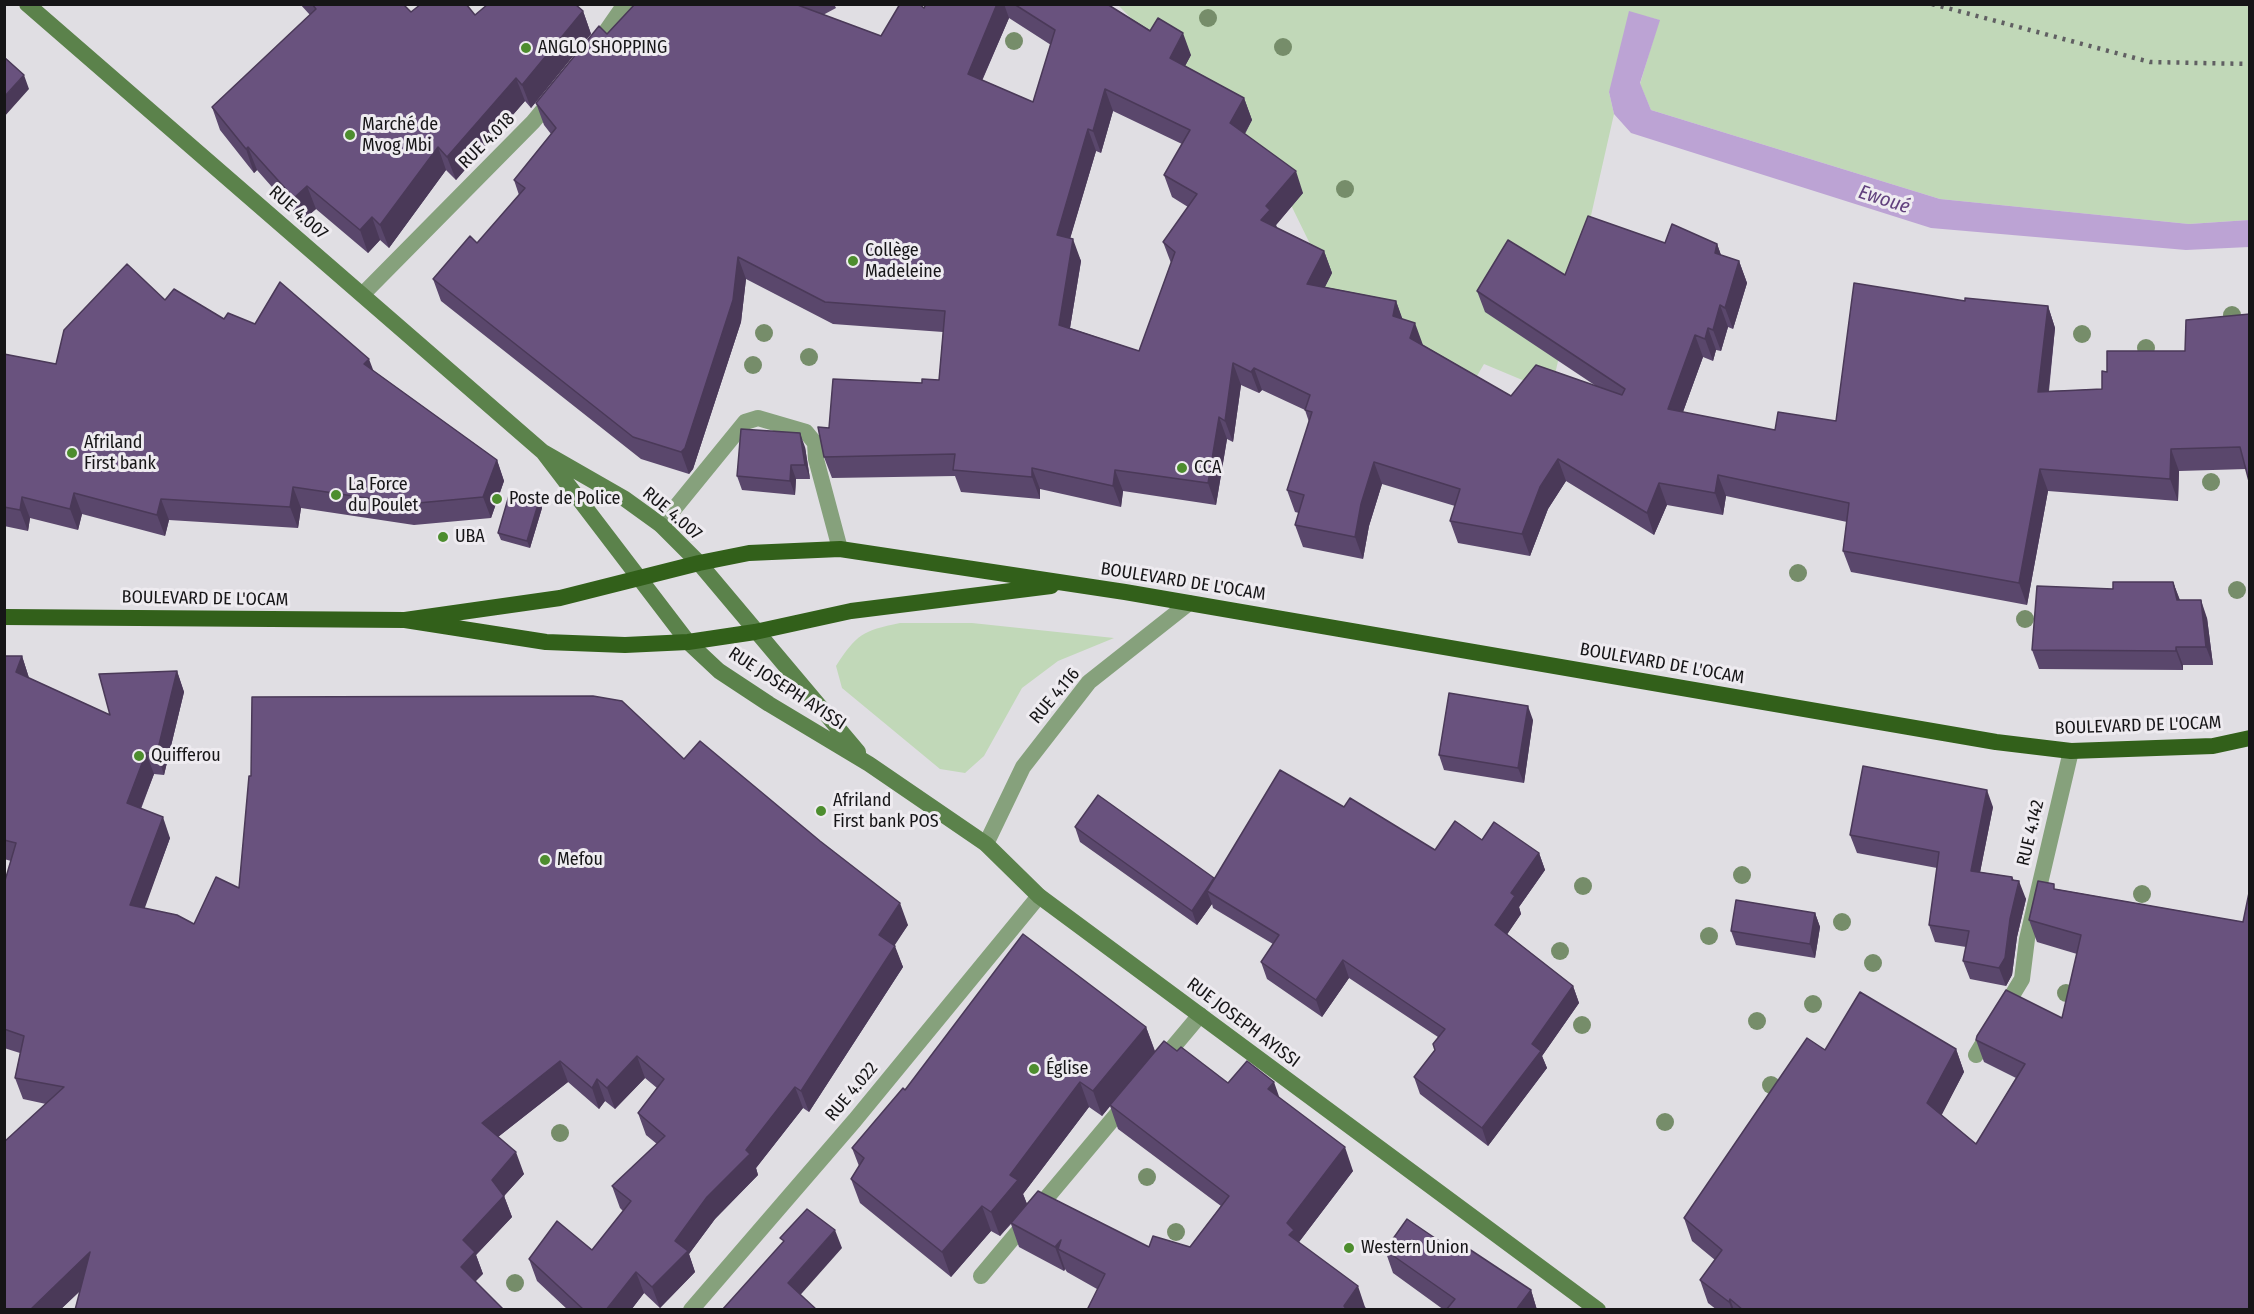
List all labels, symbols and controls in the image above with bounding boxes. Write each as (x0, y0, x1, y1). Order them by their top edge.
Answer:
place label: ANGLO SHOPPING (538, 37, 667, 59)
marker: ANGLO SHOPPING (519, 41, 533, 55)
street label: RUE 4.018 (455, 109, 519, 173)
place label: Marché de Mvog Mbi (362, 114, 438, 156)
marker: Marché de Mvog Mbi (343, 128, 357, 142)
water label: Ewoué (1855, 180, 1913, 220)
street label: RUE 4.007 (264, 182, 332, 244)
place label: Collège Madeleine (865, 240, 942, 282)
marker: Collège Madeleine (846, 254, 860, 268)
place label: Afriland First bank (84, 432, 156, 474)
marker: Afriland First bank (65, 446, 79, 460)
place label: CCA (1194, 457, 1221, 479)
marker: CCA (1175, 461, 1189, 475)
place label: La Force du Poulet (348, 474, 418, 516)
street label: RUE 4.007 (638, 483, 706, 545)
marker: La Force du Poulet (329, 488, 343, 502)
place label: Poste de Police (509, 488, 620, 510)
marker: Poste de Police (490, 492, 504, 506)
place label: UBA (455, 526, 485, 548)
marker: UBA (436, 530, 450, 544)
street label: BOULEVARD DE L'OCAM (1099, 558, 1267, 606)
street label: BOULEVARD DE L'OCAM (121, 587, 289, 611)
street label: BOULEVARD DE L'OCAM (1578, 639, 1746, 689)
street label: RUE JOSEPH AYISSI (724, 643, 850, 735)
street label: RUE 4.116 (1025, 664, 1085, 728)
street label: BOULEVARD DE L'OCAM (2054, 712, 2222, 740)
place label: Quifferou (151, 745, 221, 767)
marker: Quifferou (132, 749, 146, 763)
place label: Afriland First bank POS (833, 790, 939, 832)
street label: RUE 4.142 (2013, 798, 2049, 868)
marker: Afriland First bank POS (814, 804, 828, 818)
place label: Mefou (557, 849, 603, 871)
marker: Mefou (538, 853, 552, 867)
street label: RUE JOSEPH AYISSI (1182, 974, 1304, 1072)
street label: RUE 4.022 (821, 1058, 883, 1126)
place label: Église (1046, 1058, 1088, 1080)
marker: Église (1027, 1062, 1041, 1076)
place label: Western Union (1361, 1237, 1469, 1259)
marker: Western Union (1342, 1241, 1356, 1255)

